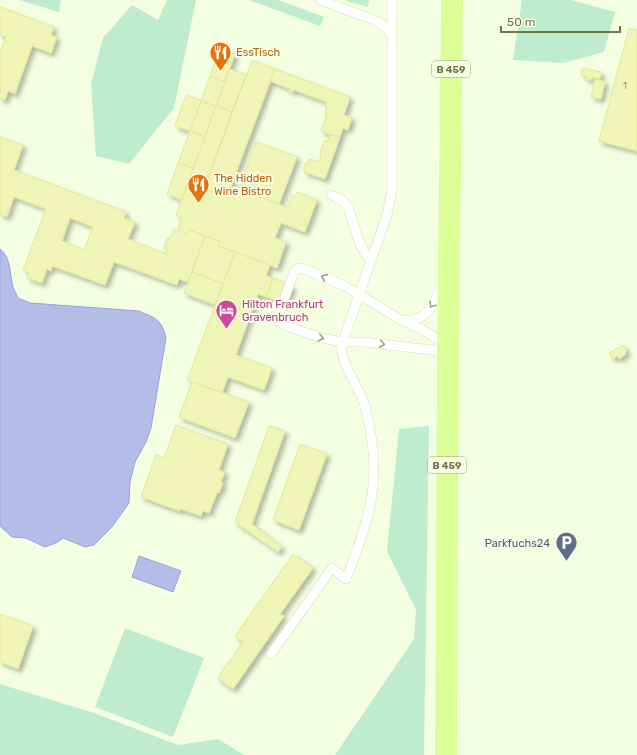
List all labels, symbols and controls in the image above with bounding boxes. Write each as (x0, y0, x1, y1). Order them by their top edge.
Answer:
scale bar (501, 8, 620, 34)
text: 50 m (507, 15, 535, 29)
restaurant icon: EssTisch (207, 39, 233, 72)
place label: EssTisch (236, 46, 280, 59)
road number: B 459 (432, 61, 470, 77)
house number: 1 (623, 81, 627, 91)
restaurant icon: The Hidden Wine Bistro (185, 171, 211, 204)
place label: The Hidden Wine Bistro (214, 172, 272, 198)
one-way arrow (321, 274, 329, 282)
hotel icon: Hilton Frankfurt Gravenbruch (213, 297, 239, 330)
place label: Hilton Frankfurt Gravenbruch (242, 298, 324, 324)
one-way arrow (429, 301, 437, 308)
one-way arrow (318, 333, 324, 341)
one-way arrow (379, 339, 385, 348)
road number: B 459 (428, 457, 466, 473)
parking icon: Parkfuchs24 (553, 530, 579, 563)
place label: Parkfuchs24 (485, 537, 550, 550)

